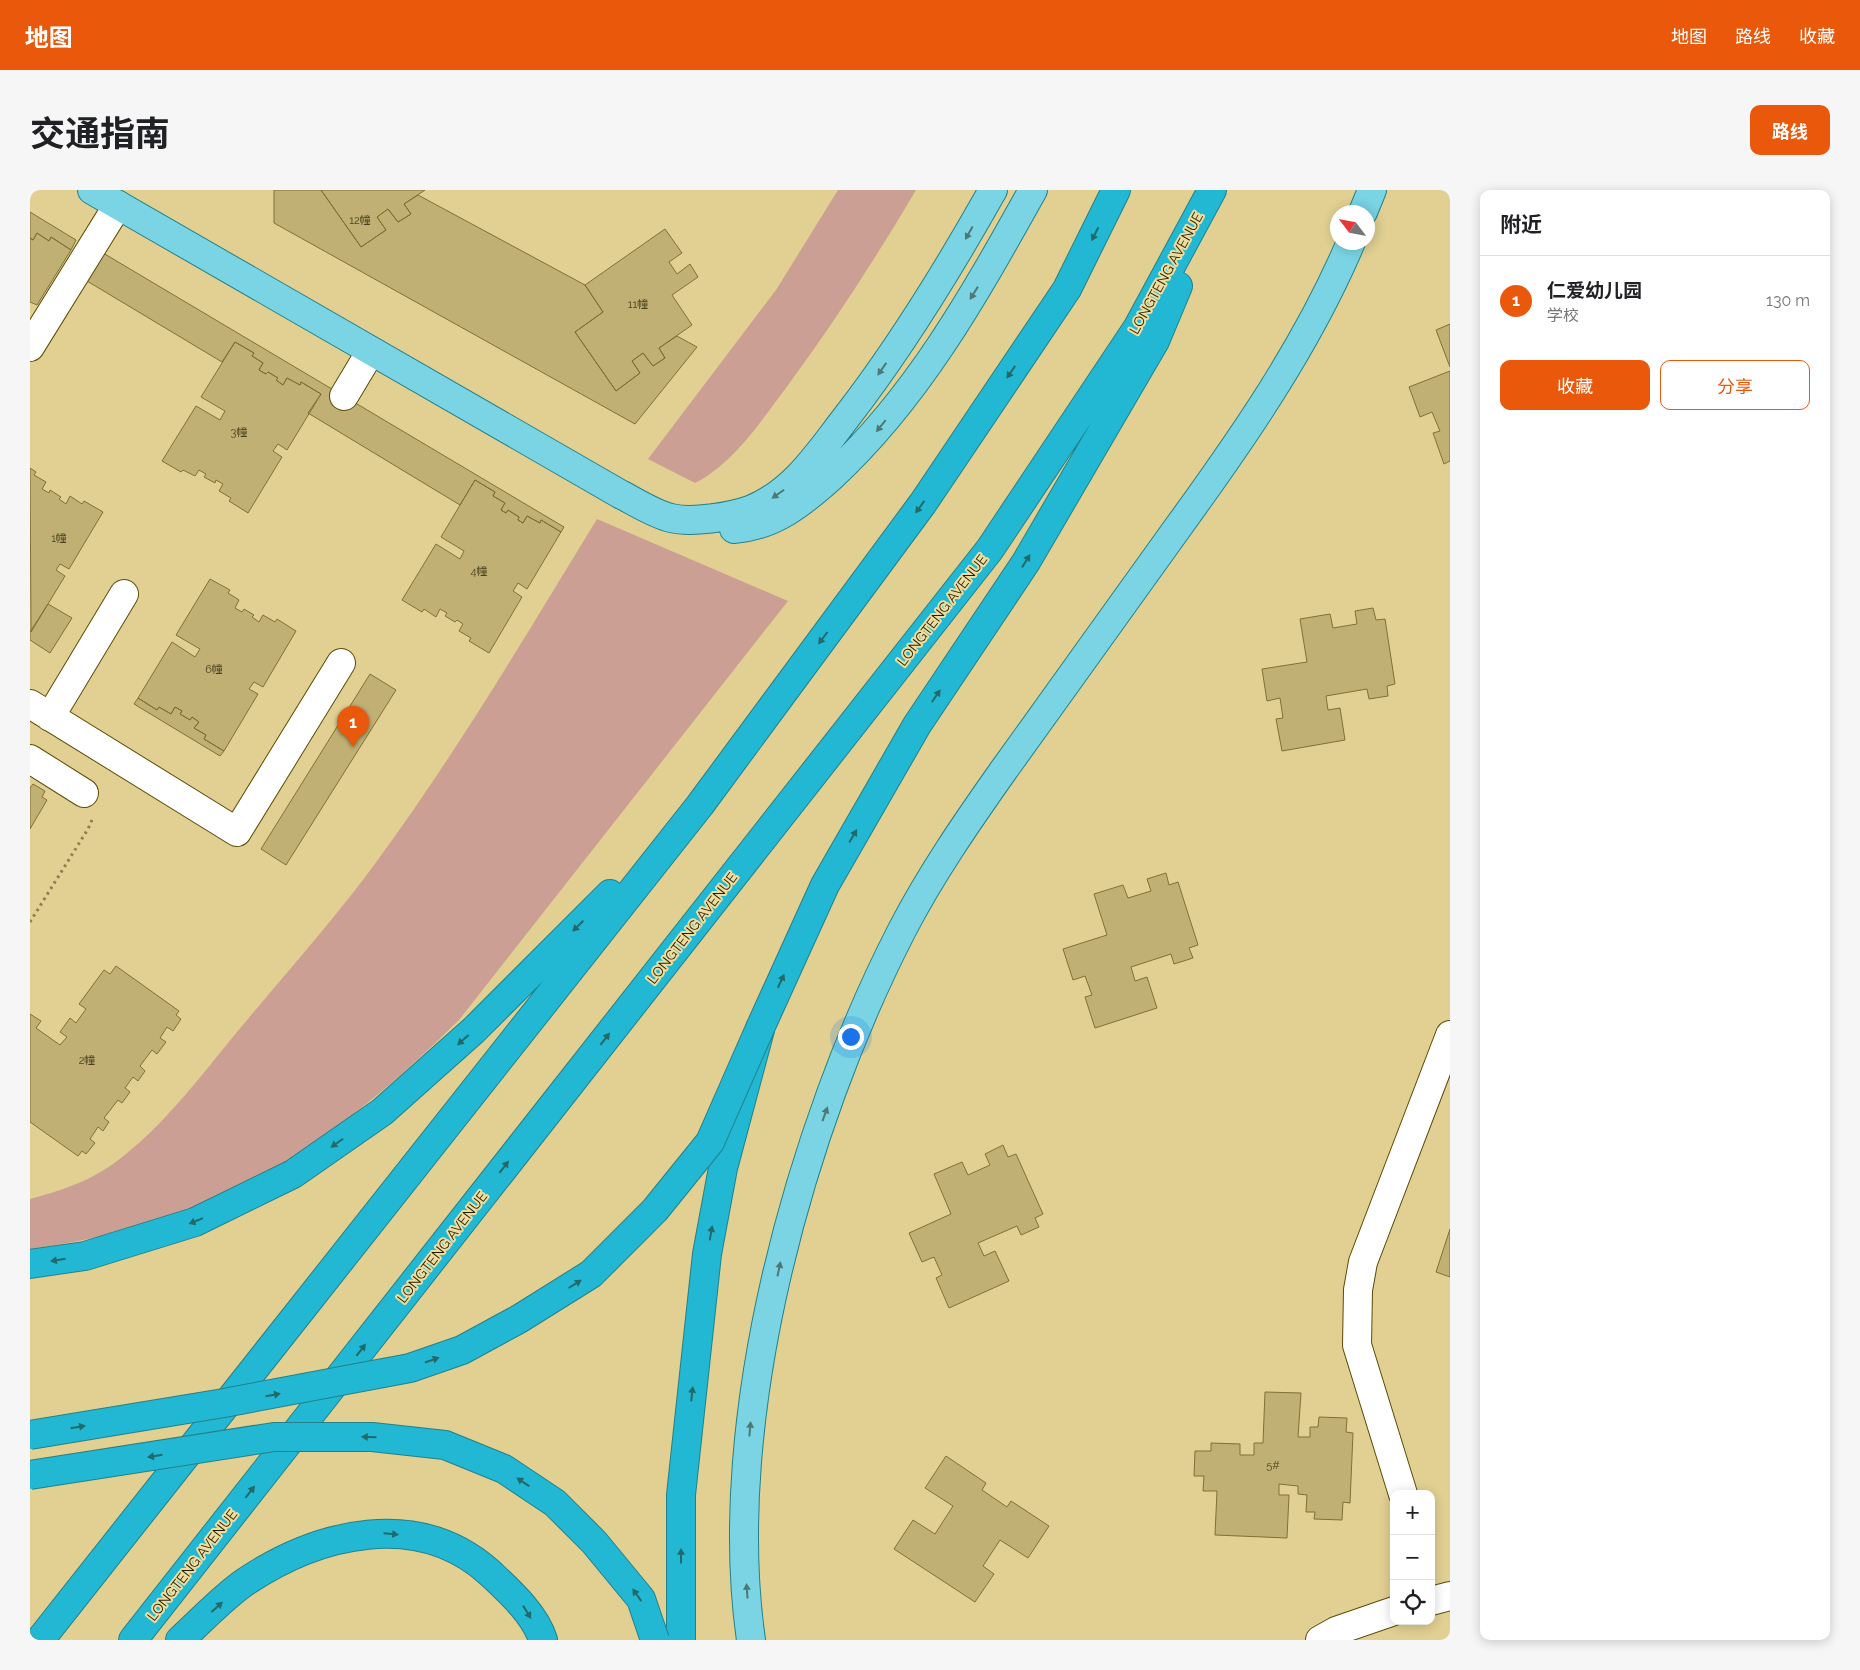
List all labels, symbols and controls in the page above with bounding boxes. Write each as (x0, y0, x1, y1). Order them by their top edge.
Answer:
text: 地图 (25, 23, 73, 52)
text: 地图 (1671, 26, 1707, 47)
text: 路线 (1735, 26, 1771, 47)
text: 收藏 (1799, 26, 1835, 47)
button: 路线 (1750, 105, 1830, 155)
text: 交通指南 (30, 113, 170, 154)
north arrow (1330, 205, 1375, 250)
street label: LONGTENG AVENUE (1126, 209, 1206, 337)
text: 附近 (1500, 212, 1542, 237)
house number: 12幢 (349, 214, 371, 227)
one-way arrow (965, 225, 973, 240)
one-way arrow (1090, 226, 1099, 241)
text: 仁爱幼儿园 (1547, 279, 1642, 301)
one-way arrow (969, 287, 979, 300)
text: 1 (1512, 291, 1520, 310)
text: 130 m (1766, 291, 1810, 310)
house number: 11幢 (628, 298, 648, 311)
text: 学校 (1547, 306, 1579, 325)
button: 收藏 (1500, 360, 1650, 410)
button: 分享 (1660, 360, 1810, 410)
one-way arrow (877, 363, 887, 376)
one-way arrow (1006, 366, 1016, 379)
one-way arrow (875, 419, 886, 432)
house number: 3幢 (231, 426, 247, 439)
one-way arrow (771, 489, 785, 499)
one-way arrow (915, 500, 925, 514)
house number: 1幢 (51, 532, 67, 545)
street label: LONGTENG AVENUE (894, 551, 990, 669)
one-way arrow (1022, 554, 1031, 568)
house number: 4幢 (470, 565, 488, 578)
one-way arrow (818, 631, 828, 645)
house number: 6幢 (205, 663, 223, 676)
one-way arrow (931, 689, 941, 703)
pin: 1 (337, 706, 369, 747)
one-way arrow (849, 829, 858, 843)
street label: LONGTENG AVENUE (644, 869, 740, 987)
one-way arrow (572, 920, 584, 932)
one-way arrow (778, 974, 786, 988)
your location (838, 1024, 864, 1050)
one-way arrow (599, 1033, 610, 1046)
one-way arrow (457, 1034, 469, 1046)
house number: 2幢 (79, 1054, 95, 1067)
one-way arrow (822, 1106, 829, 1121)
one-way arrow (331, 1138, 344, 1148)
one-way arrow (499, 1161, 510, 1174)
street label: LONGTENG AVENUE (394, 1188, 490, 1306)
one-way arrow (188, 1218, 203, 1225)
one-way arrow (708, 1225, 716, 1241)
one-way arrow (49, 1256, 65, 1264)
one-way arrow (775, 1262, 783, 1277)
one-way arrow (568, 1280, 581, 1289)
one-way arrow (355, 1344, 366, 1357)
one-way arrow (424, 1356, 439, 1363)
one-way arrow (688, 1386, 696, 1402)
one-way arrow (265, 1390, 281, 1398)
one-way arrow (746, 1421, 754, 1437)
one-way arrow (70, 1423, 86, 1431)
one-way arrow (361, 1433, 377, 1441)
one-way arrow (147, 1452, 163, 1460)
house number: 5# (1266, 1459, 1280, 1472)
one-way arrow (516, 1477, 529, 1486)
one-way arrow (244, 1485, 255, 1498)
map controls (1390, 1490, 1435, 1625)
button: + (1390, 1490, 1435, 1535)
street label: LONGTENG AVENUE (144, 1506, 240, 1624)
one-way arrow (384, 1530, 400, 1538)
button: − (1390, 1535, 1435, 1580)
one-way arrow (677, 1548, 685, 1564)
button: locate (1390, 1580, 1435, 1625)
one-way arrow (742, 1583, 750, 1599)
one-way arrow (632, 1588, 642, 1602)
one-way arrow (210, 1601, 222, 1613)
one-way arrow (522, 1606, 532, 1619)

